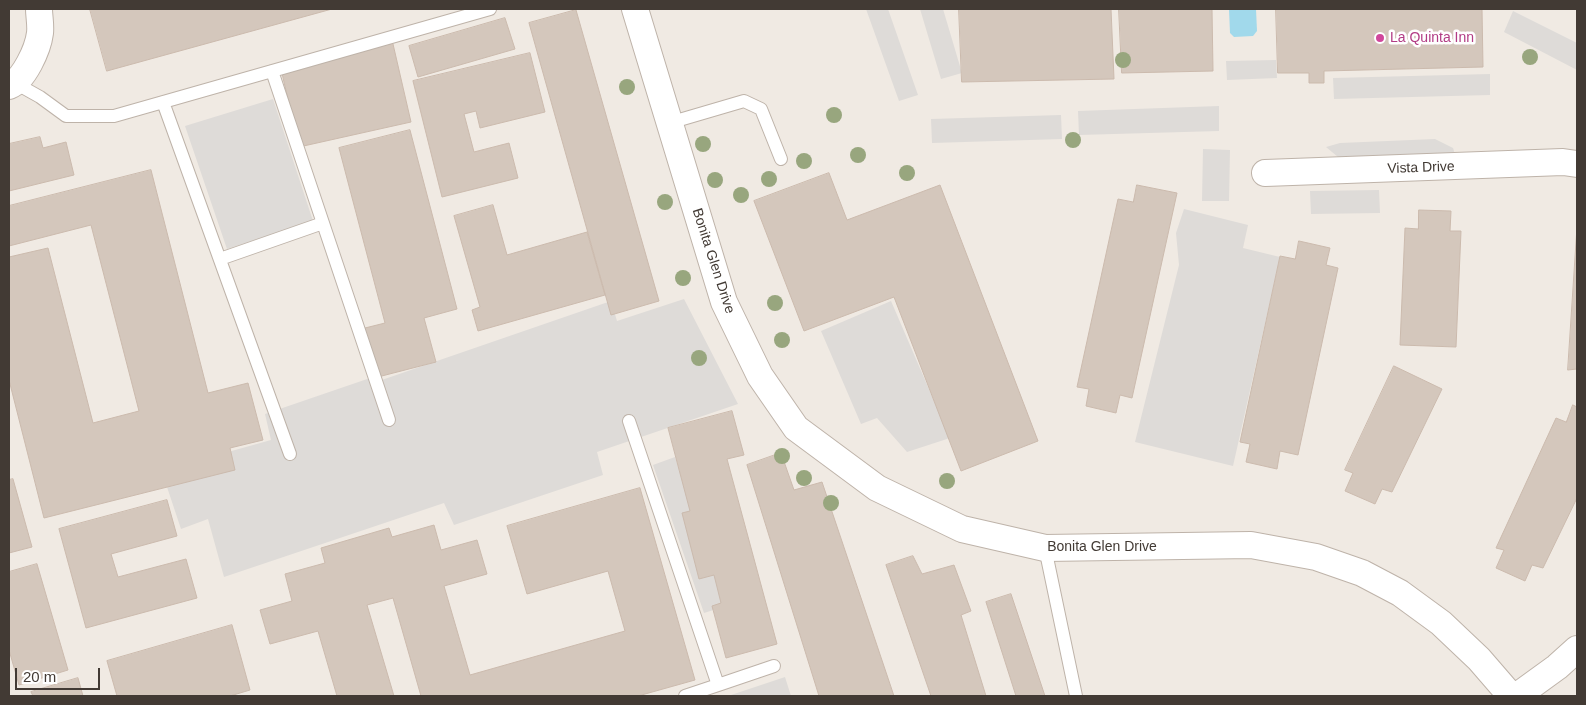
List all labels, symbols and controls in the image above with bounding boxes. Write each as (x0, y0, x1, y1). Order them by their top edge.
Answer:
place label: La Quinta Inn (1390, 30, 1474, 46)
marker: La Quinta Inn (1374, 32, 1386, 44)
street label: Vista Drive (1387, 158, 1455, 178)
street label: Bonita Glen Drive (688, 206, 738, 316)
street label: Bonita Glen Drive (1047, 539, 1157, 555)
scale bar (18, 658, 102, 690)
text: 20 m (23, 668, 56, 685)

